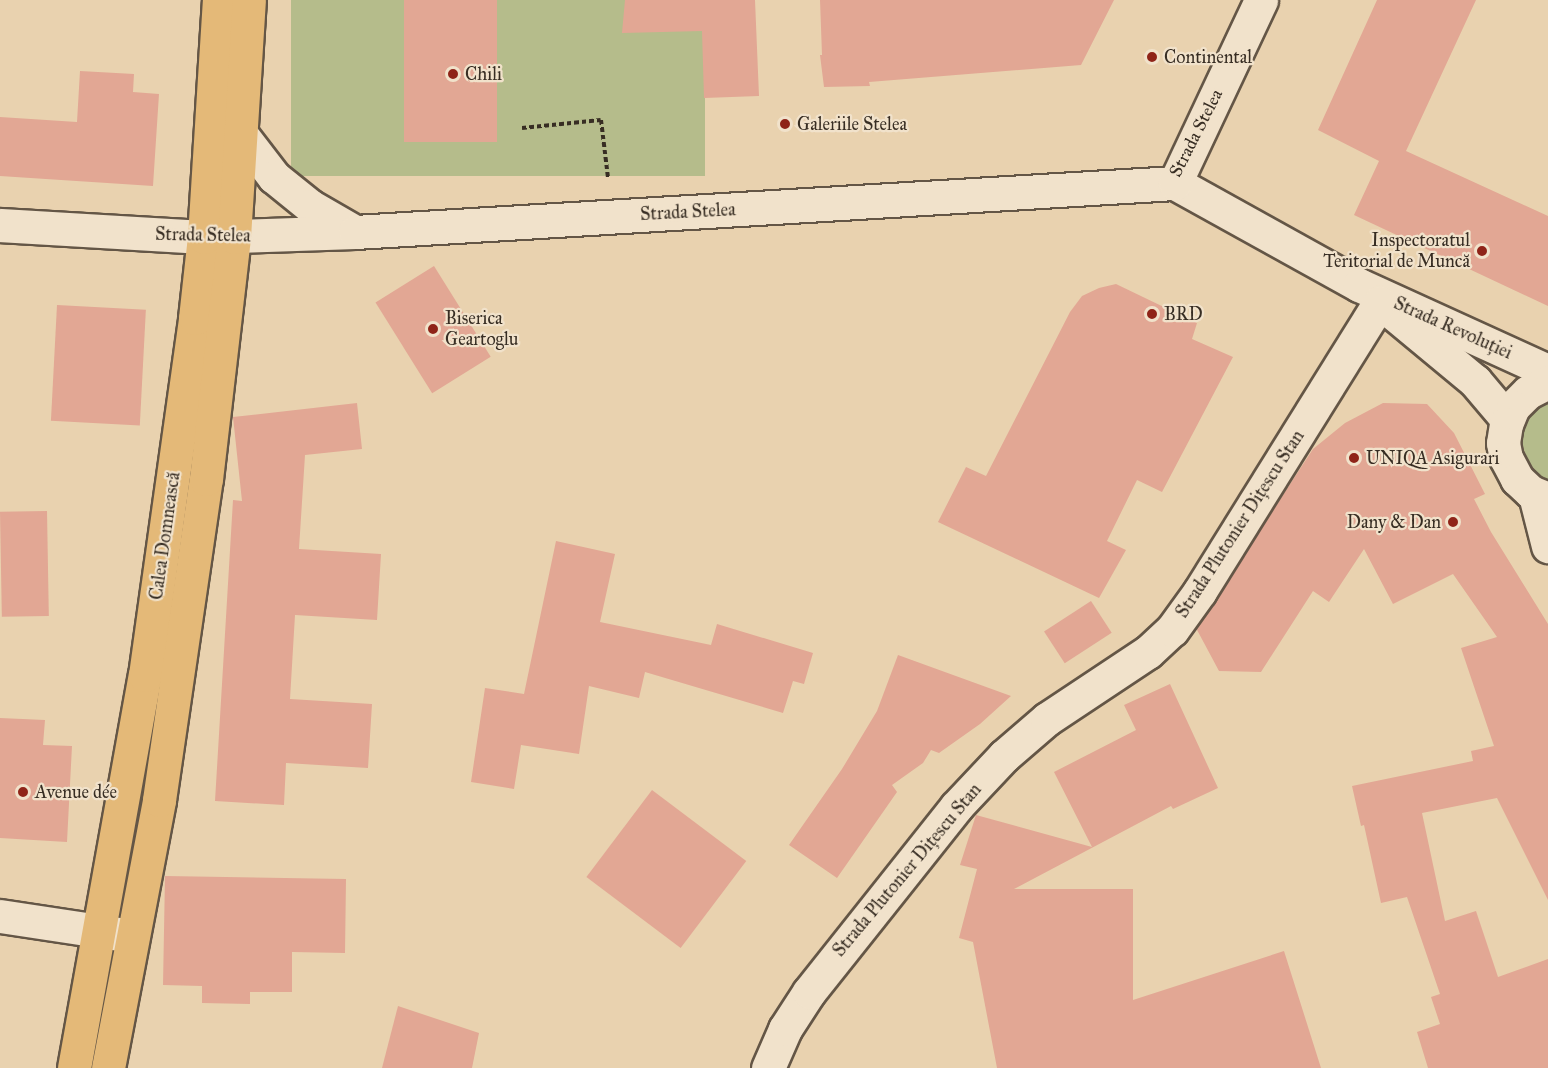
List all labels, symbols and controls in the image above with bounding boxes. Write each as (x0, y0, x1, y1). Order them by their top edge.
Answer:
place label: Continental (1164, 46, 1252, 68)
marker: Continental (1145, 50, 1159, 64)
place label: Chili (465, 63, 502, 85)
marker: Chili (446, 67, 460, 81)
street label: Strada Stelea (1165, 85, 1227, 181)
place label: Galeriile Stelea (797, 113, 907, 135)
marker: Galeriile Stelea (778, 117, 792, 131)
street label: Strada Stelea (640, 199, 736, 225)
street label: Strada Stelea (155, 223, 251, 247)
place label: Inspectoratul Teritorial de Muncă (1323, 230, 1470, 272)
marker: Inspectoratul Teritorial de Muncă (1475, 244, 1489, 258)
street label: Strada Revoluției (1390, 292, 1516, 364)
place label: BRD (1164, 303, 1203, 325)
marker: BRD (1145, 307, 1159, 321)
place label: Biserica Geartoglu (445, 308, 518, 350)
marker: Biserica Geartoglu (426, 322, 440, 336)
street label: Strada Plutonier Dițescu Stan (1171, 426, 1309, 622)
place label: UNIQA Asigurari (1366, 447, 1500, 469)
marker: UNIQA Asigurari (1347, 451, 1361, 465)
street label: Calea Domnească (145, 471, 185, 601)
place label: Dany & Dan (1347, 511, 1441, 533)
marker: Dany & Dan (1446, 515, 1460, 529)
street label: Strada Plutonier Dițescu Stan (828, 779, 986, 961)
place label: Avenue dée (35, 781, 117, 803)
marker: Avenue dée (16, 785, 30, 799)

